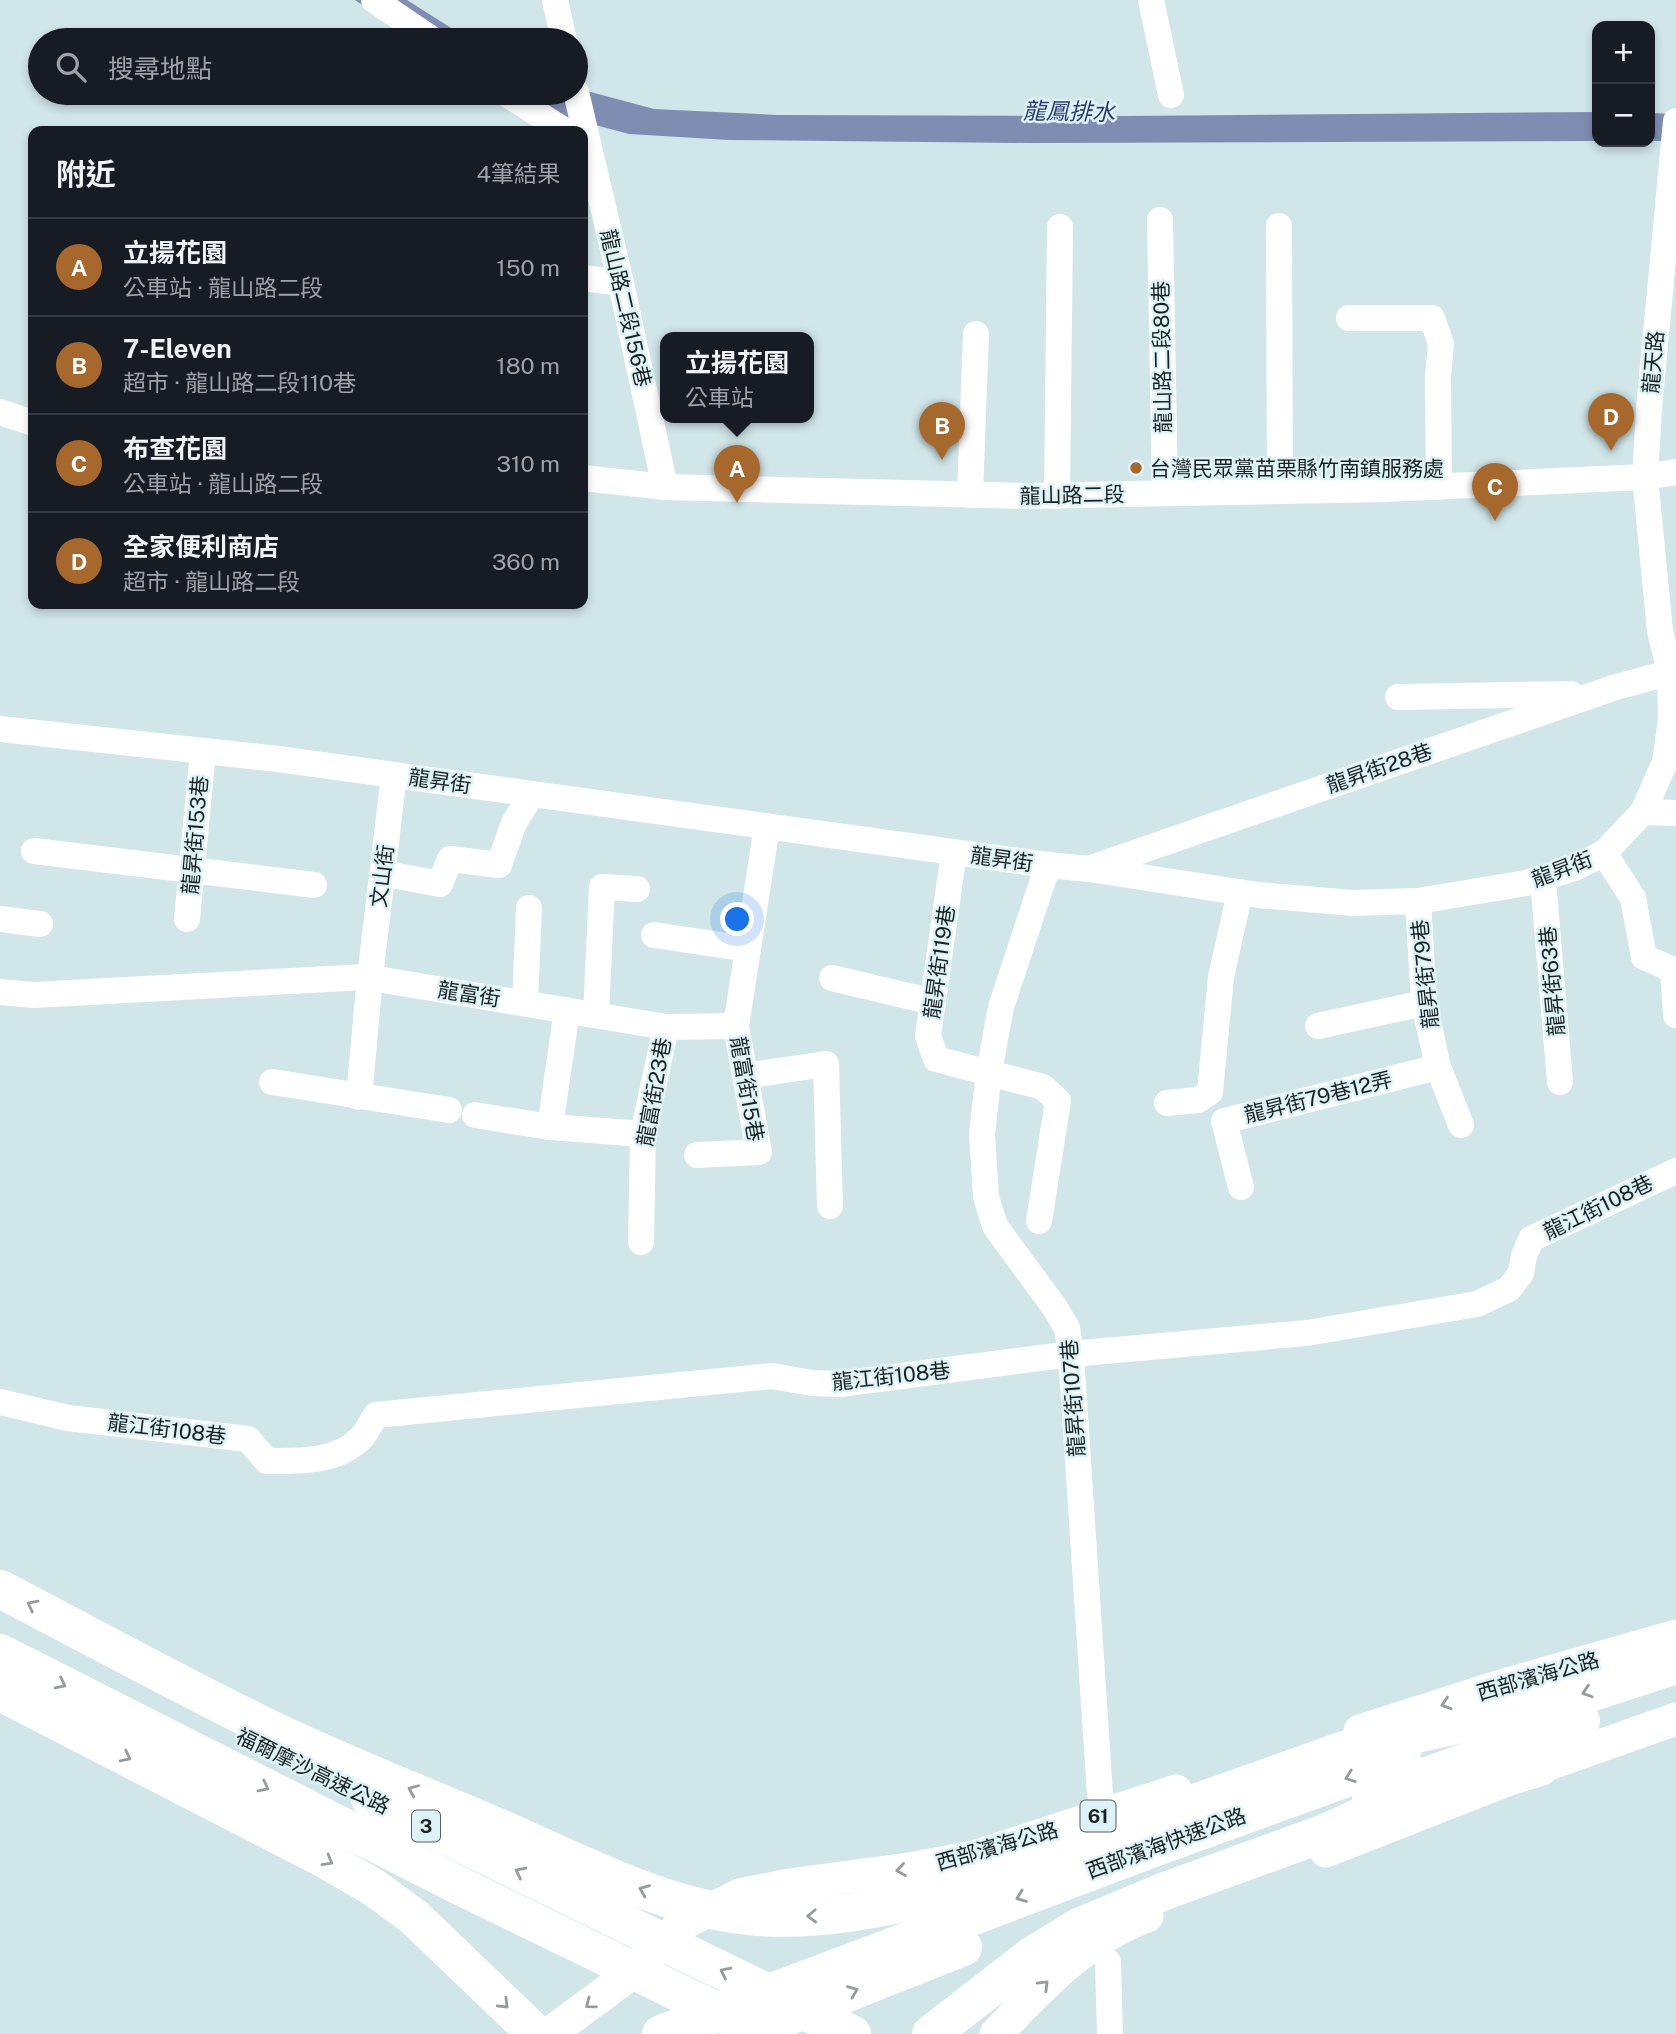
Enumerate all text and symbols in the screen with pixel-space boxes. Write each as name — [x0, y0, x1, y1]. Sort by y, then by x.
map controls — [1592, 21, 1655, 147]
button: + — [1592, 21, 1655, 84]
search box — [28, 28, 588, 105]
icon: search — [52, 48, 90, 86]
text: 搜尋地點 — [108, 53, 212, 84]
button: − — [1592, 84, 1655, 147]
water label: 龍鳳排水 — [1023, 97, 1116, 125]
text: 附近 — [56, 156, 116, 192]
text: 4筆結果 — [477, 160, 560, 187]
street label: 龍山路二段156巷 — [596, 227, 656, 389]
text: 立揚花園 — [123, 237, 227, 268]
text: A — [71, 254, 87, 281]
text: 150 m — [496, 254, 560, 281]
text: 公車站 · 龍山路二段 — [123, 274, 323, 301]
street label: 龍山路二段80巷 — [1148, 281, 1176, 433]
street label: 龍天路 — [1638, 330, 1668, 394]
popup — [660, 332, 814, 423]
text: 7-Eleven — [123, 333, 232, 364]
text: 立揚花園 — [685, 347, 789, 378]
text: B — [71, 352, 87, 379]
text: 180 m — [496, 352, 560, 379]
text: 超市 · 龍山路二段110巷 — [123, 369, 356, 396]
text: 公車站 — [685, 384, 754, 411]
pin: D — [1588, 393, 1634, 451]
pin: B — [919, 402, 965, 460]
text: 布查花園 — [123, 433, 227, 464]
pin: A — [714, 445, 760, 503]
text: C — [71, 450, 87, 477]
text: 310 m — [497, 450, 560, 477]
place label: 台灣民眾黨苗栗縣竹南鎮服務處 — [1150, 456, 1444, 481]
marker: 台灣民眾黨苗栗縣竹南鎮服務處 — [1128, 460, 1144, 476]
pin: C — [1472, 463, 1518, 521]
text: 公車站 · 龍山路二段 — [123, 470, 323, 497]
street label: 龍山路二段 — [1019, 482, 1125, 508]
text: 全家便利商店 — [123, 531, 279, 562]
text: D — [71, 548, 87, 575]
text: 360 m — [492, 548, 560, 575]
text: 超市 · 龍山路二段 — [123, 568, 300, 595]
street label: 龍昇街28巷 — [1323, 738, 1435, 798]
street label: 龍昇街 — [407, 764, 473, 798]
street label: 龍昇街153巷 — [177, 775, 213, 895]
street label: 龍昇街 — [969, 842, 1035, 876]
street label: 文山街 — [366, 843, 398, 909]
street label: 龍昇街 — [1528, 846, 1596, 892]
your location — [720, 902, 754, 936]
street label: 龍昇街119巷 — [919, 904, 959, 1020]
street label: 龍昇街79巷 — [1407, 918, 1443, 1030]
street label: 龍昇街63巷 — [1535, 925, 1569, 1037]
street label: 龍富街 — [436, 977, 502, 1011]
street label: 龍富街15巷 — [725, 1035, 769, 1143]
street label: 龍富街23巷 — [632, 1036, 676, 1148]
street label: 龍昇街79巷12弄 — [1242, 1067, 1394, 1127]
street label: 龍江街108巷 — [1539, 1170, 1657, 1244]
street label: 龍昇街107巷 — [1056, 1338, 1090, 1458]
street label: 龍江街108巷 — [831, 1357, 951, 1395]
street label: 龍江街108巷 — [106, 1409, 228, 1449]
one-way arrow — [27, 1600, 39, 1614]
street label: 西部濱海公路 — [1474, 1647, 1602, 1705]
one-way arrow — [54, 1675, 66, 1689]
one-way arrow — [1582, 1684, 1594, 1698]
one-way arrow — [1440, 1695, 1452, 1710]
street label: 福爾摩沙高速公路 — [232, 1723, 394, 1819]
one-way arrow — [119, 1749, 131, 1762]
one-way arrow — [1345, 1768, 1357, 1782]
one-way arrow — [257, 1778, 269, 1792]
one-way arrow — [408, 1785, 420, 1799]
road number: 61 — [1080, 1800, 1116, 1832]
street label: 西部濱海快速公路 — [1083, 1803, 1249, 1883]
road number: 3 — [412, 1810, 440, 1842]
street label: 西部濱海公路 — [933, 1817, 1061, 1875]
one-way arrow — [321, 1853, 334, 1866]
one-way arrow — [895, 1862, 907, 1877]
one-way arrow — [515, 1867, 527, 1881]
one-way arrow — [639, 1884, 651, 1898]
one-way arrow — [1016, 1889, 1028, 1903]
one-way arrow — [806, 1908, 817, 1923]
one-way arrow — [720, 1967, 732, 1981]
one-way arrow — [1035, 1981, 1048, 1994]
one-way arrow — [846, 1985, 858, 1999]
one-way arrow — [496, 1995, 509, 2008]
one-way arrow — [585, 1996, 598, 2009]

